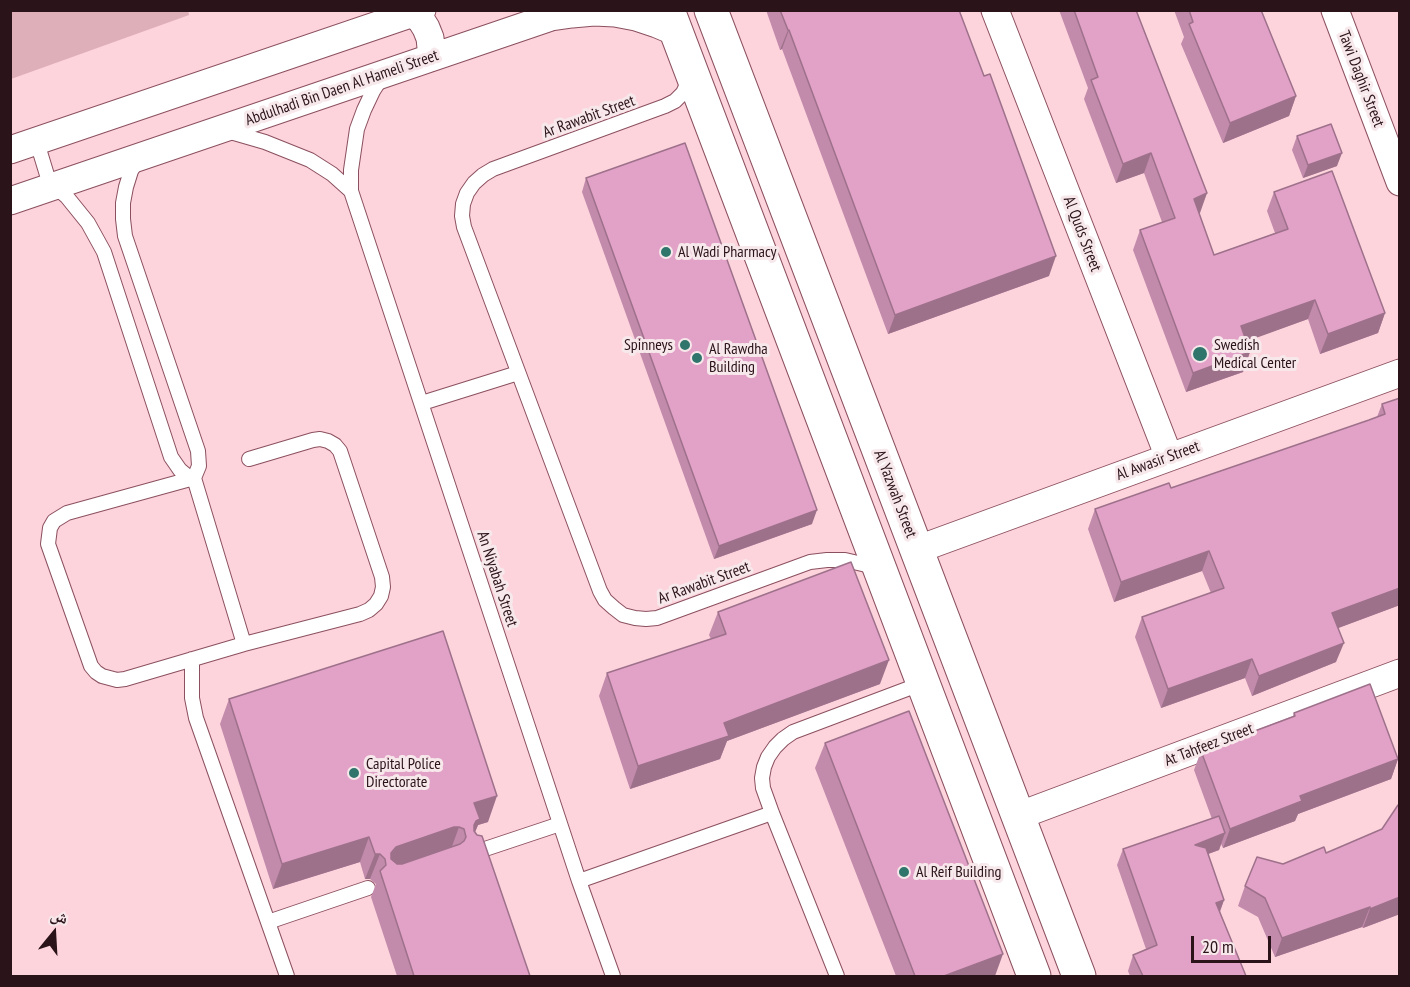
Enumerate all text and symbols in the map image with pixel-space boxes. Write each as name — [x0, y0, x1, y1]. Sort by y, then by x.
street label: Tawi Daghir Street — [1334, 28, 1388, 130]
street label: Abdulhadi Bin Daen Al Hameli Street — [243, 46, 441, 130]
street label: Ar Rawabit Street — [540, 91, 638, 143]
street label: Al Quds Street — [1059, 194, 1105, 274]
place label: Al Wadi Pharmacy — [678, 242, 776, 262]
marker: Al Wadi Pharmacy — [659, 245, 673, 259]
place label: Spinneys — [624, 335, 673, 355]
place label: Swedish Medical Center — [1214, 335, 1296, 373]
marker: Spinneys — [678, 338, 692, 352]
place label: Al Rawdha Building — [709, 339, 768, 377]
marker: Swedish Medical Center — [1191, 345, 1209, 363]
marker: Al Rawdha Building — [690, 351, 704, 365]
street label: Al Awasir Street — [1114, 437, 1202, 485]
street label: Al Yazwah Street — [869, 447, 921, 541]
street label: An Niyabah Street — [473, 529, 521, 629]
street label: Ar Rawabit Street — [655, 557, 753, 609]
street label: At Tahfeez Street — [1162, 719, 1256, 771]
place label: Capital Police Directorate — [366, 754, 441, 792]
marker: Capital Police Directorate — [347, 766, 361, 780]
place label: Al Reif Building — [916, 862, 1001, 882]
marker: Al Reif Building — [897, 865, 911, 879]
north arrow — [24, 903, 84, 963]
text: ش — [48, 904, 71, 928]
scale bar — [1194, 924, 1274, 962]
text: 20 m — [1202, 935, 1234, 958]

